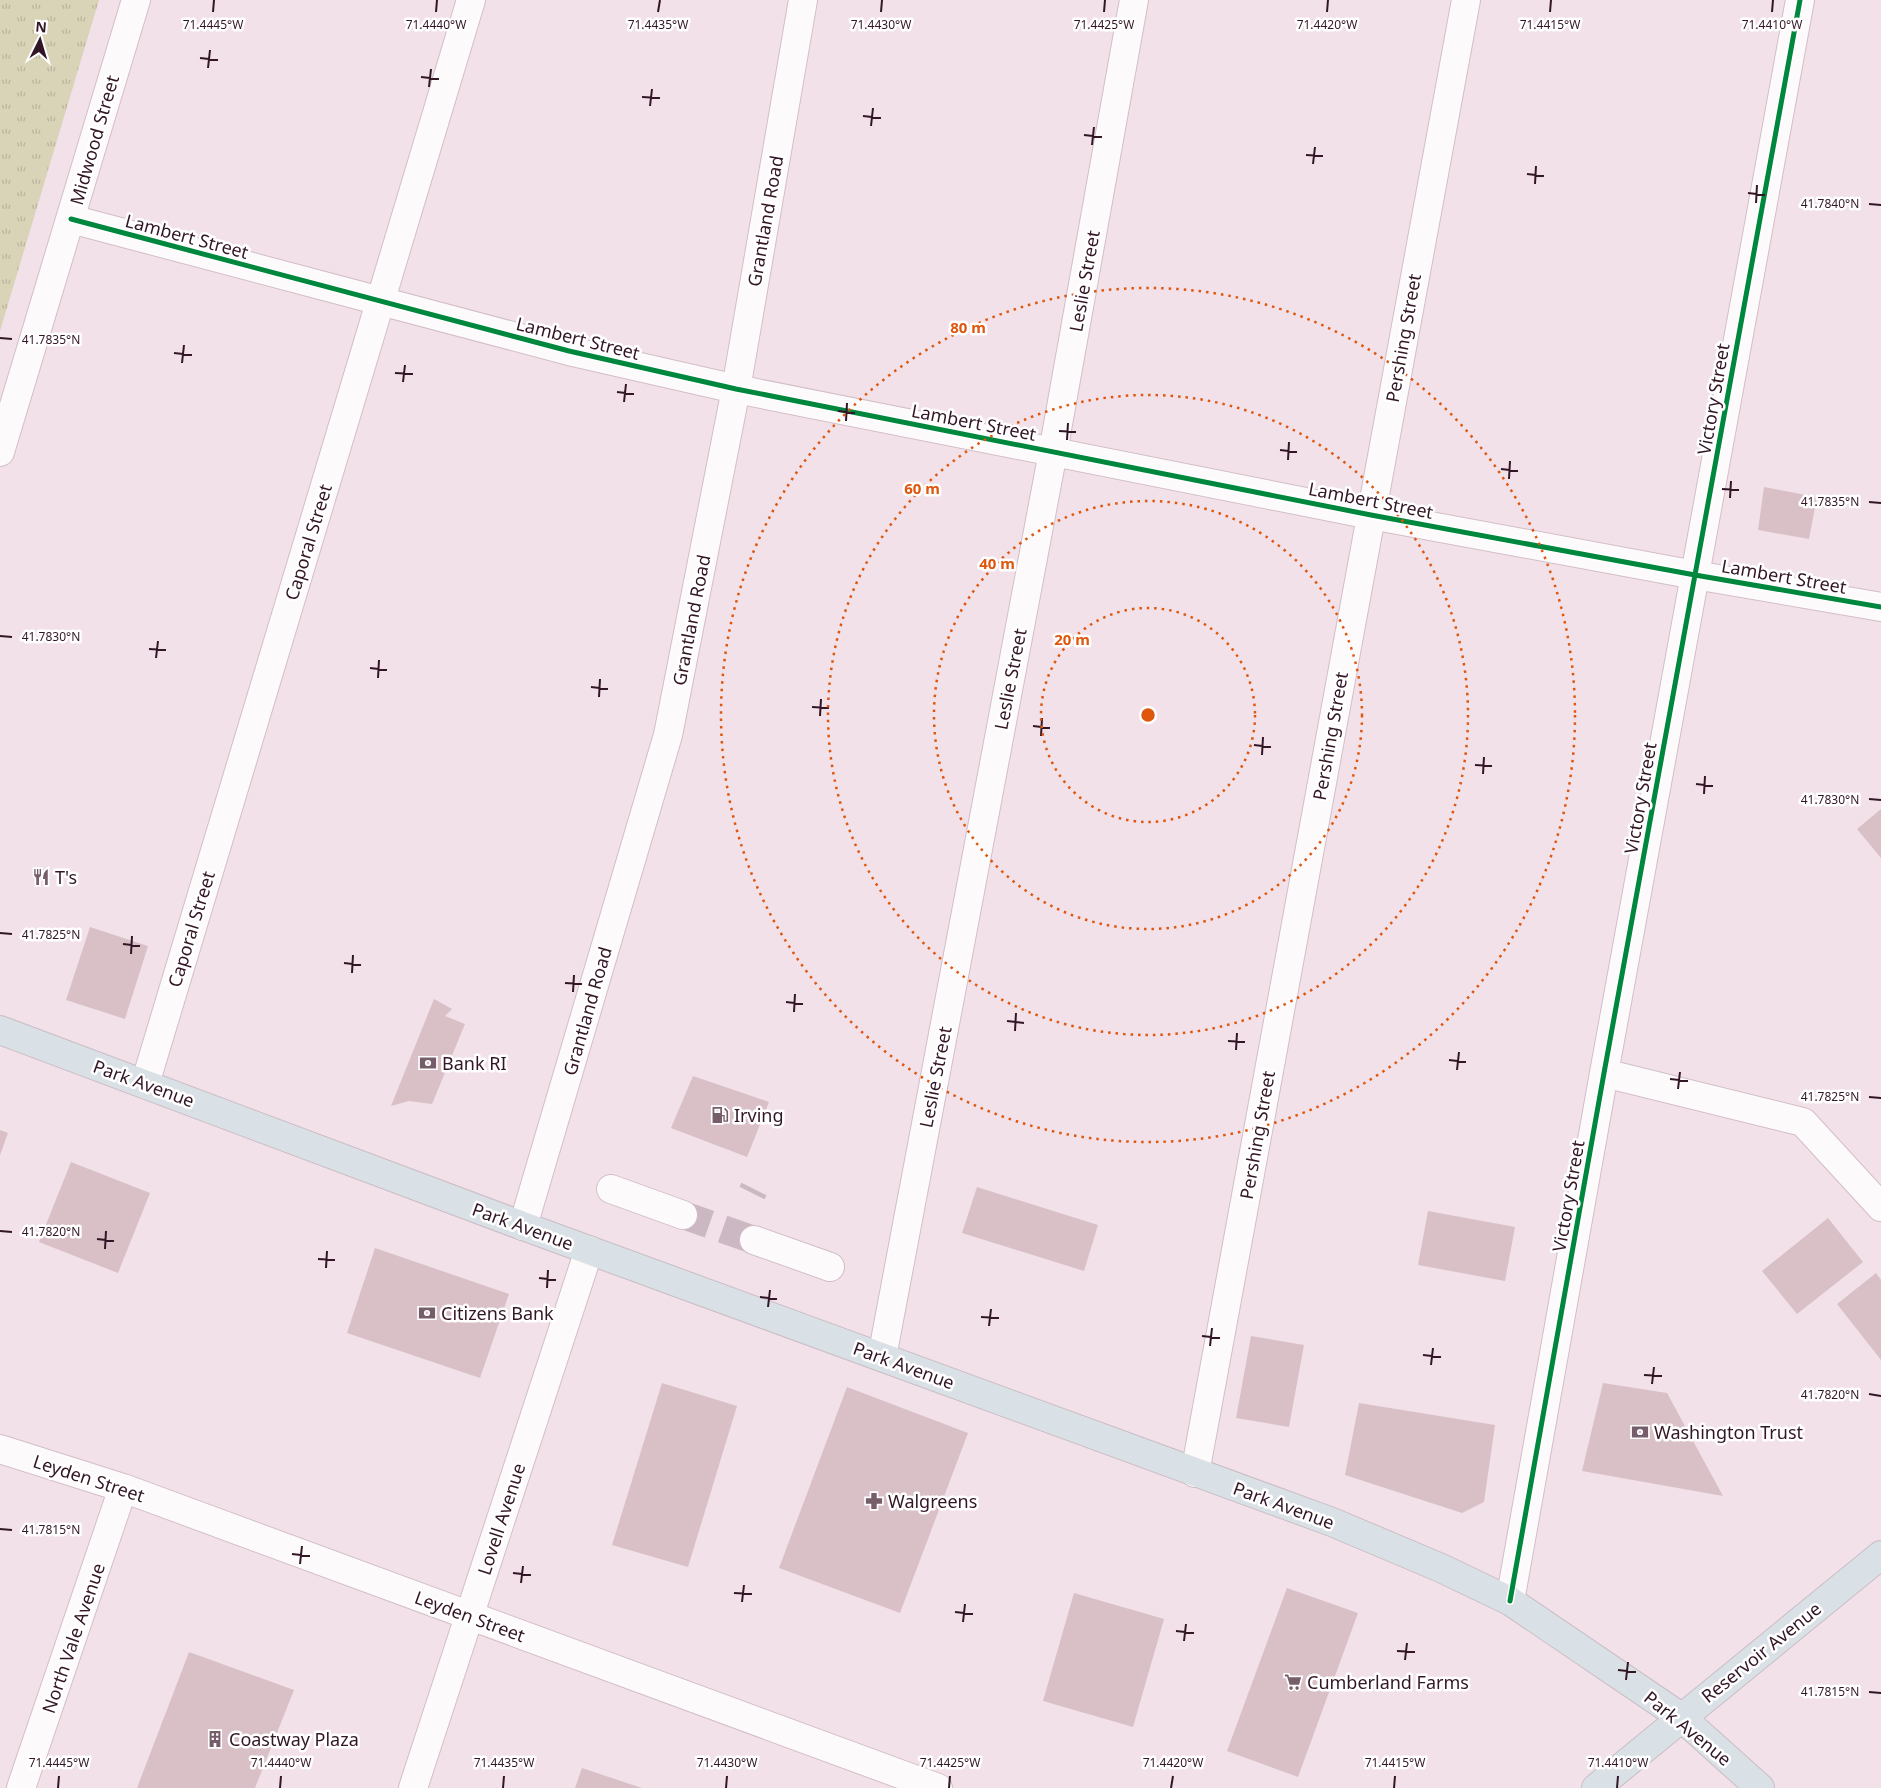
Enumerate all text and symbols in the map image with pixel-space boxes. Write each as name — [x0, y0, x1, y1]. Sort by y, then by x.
north arrow — [15, 15, 65, 65]
text: 71.4445°W — [183, 16, 243, 33]
text: 71.4440°W — [406, 16, 466, 33]
text: 71.4435°W — [628, 16, 688, 33]
text: 71.4430°W — [851, 16, 911, 33]
text: 71.4425°W — [1074, 16, 1134, 33]
text: 71.4420°W — [1297, 16, 1357, 33]
text: 71.4415°W — [1520, 16, 1580, 33]
text: 71.4410°W — [1742, 16, 1802, 33]
text: N — [35, 17, 48, 37]
street label: Midwood Street — [64, 72, 124, 208]
street label: Grantland Road — [742, 154, 788, 288]
text: 41.7840°N — [1801, 195, 1859, 212]
street label: Lambert Street — [123, 208, 252, 264]
street label: Leslie Street — [1063, 228, 1105, 334]
street label: Pershing Street — [1380, 271, 1426, 404]
street label: Lambert Street — [514, 311, 643, 365]
text: 80 m — [950, 317, 986, 337]
text: 41.7835°N — [22, 331, 80, 348]
street label: Victory Street — [1691, 341, 1735, 457]
street label: Lambert Street — [910, 398, 1039, 446]
street label: Lambert Street — [1307, 476, 1436, 524]
text: 60 m — [904, 478, 940, 498]
street label: Caporal Street — [279, 481, 337, 603]
text: 41.7835°N — [1801, 493, 1859, 510]
street label: Grantland Road — [667, 553, 715, 687]
text: 40 m — [979, 553, 1015, 573]
street label: Lambert Street — [1720, 553, 1849, 599]
street label: Leslie Street — [988, 626, 1032, 732]
text: 41.7830°N — [22, 628, 80, 645]
text: 20 m — [1054, 629, 1090, 649]
street label: Pershing Street — [1307, 669, 1353, 802]
centre of rings — [1139, 706, 1157, 724]
street label: Victory Street — [1618, 740, 1662, 856]
text: 41.7830°N — [1801, 791, 1859, 808]
place label: T's — [55, 865, 77, 889]
restaurant icon: T's — [31, 867, 51, 887]
street label: Caporal Street — [162, 868, 220, 990]
text: 41.7825°N — [22, 926, 80, 943]
street label: Grantland Road — [557, 944, 617, 1078]
street label: Leslie Street — [913, 1024, 957, 1130]
place label: Bank RI — [442, 1051, 507, 1075]
bank icon: Bank RI — [418, 1053, 438, 1073]
street label: Park Avenue — [90, 1054, 198, 1112]
street label: Pershing Street — [1234, 1068, 1280, 1201]
text: 41.7825°N — [1801, 1088, 1859, 1105]
place label: Irving — [734, 1103, 784, 1127]
fuel station icon: Irving — [710, 1105, 730, 1125]
street label: Victory Street — [1546, 1138, 1590, 1254]
street label: Park Avenue — [469, 1197, 577, 1255]
text: 41.7820°N — [22, 1223, 80, 1240]
place label: Citizens Bank — [441, 1301, 554, 1325]
bank icon: Citizens Bank — [417, 1303, 437, 1323]
street label: Park Avenue — [850, 1336, 958, 1394]
text: 41.7820°N — [1801, 1386, 1859, 1403]
place label: Washington Trust — [1654, 1420, 1804, 1444]
bank icon: Washington Trust — [1630, 1422, 1650, 1442]
street label: Leyden Street — [30, 1449, 148, 1507]
street label: Lovell Avenue — [472, 1460, 530, 1578]
street label: Park Avenue — [1230, 1476, 1338, 1534]
place label: Walgreens — [888, 1489, 977, 1513]
pharmacy icon: Walgreens — [864, 1491, 884, 1511]
text: 41.7815°N — [22, 1521, 80, 1538]
street label: North Vale Avenue — [36, 1560, 110, 1716]
street label: Leyden Street — [412, 1585, 529, 1647]
street label: Reservoir Avenue — [1696, 1596, 1826, 1708]
place label: Cumberland Farms — [1307, 1670, 1469, 1694]
supermarket icon: Cumberland Farms — [1283, 1672, 1303, 1692]
text: 41.7815°N — [1801, 1683, 1859, 1700]
street label: Park Avenue — [1639, 1685, 1737, 1771]
place label: Coastway Plaza — [229, 1727, 359, 1751]
building icon: Coastway Plaza — [205, 1729, 225, 1749]
text: 71.4445°W — [29, 1754, 89, 1771]
text: 71.4440°W — [251, 1754, 311, 1771]
text: 71.4435°W — [474, 1754, 534, 1771]
text: 71.4430°W — [697, 1754, 757, 1771]
text: 71.4425°W — [920, 1754, 980, 1771]
text: 71.4420°W — [1143, 1754, 1203, 1771]
text: 71.4415°W — [1365, 1754, 1425, 1771]
text: 71.4410°W — [1588, 1754, 1648, 1771]

